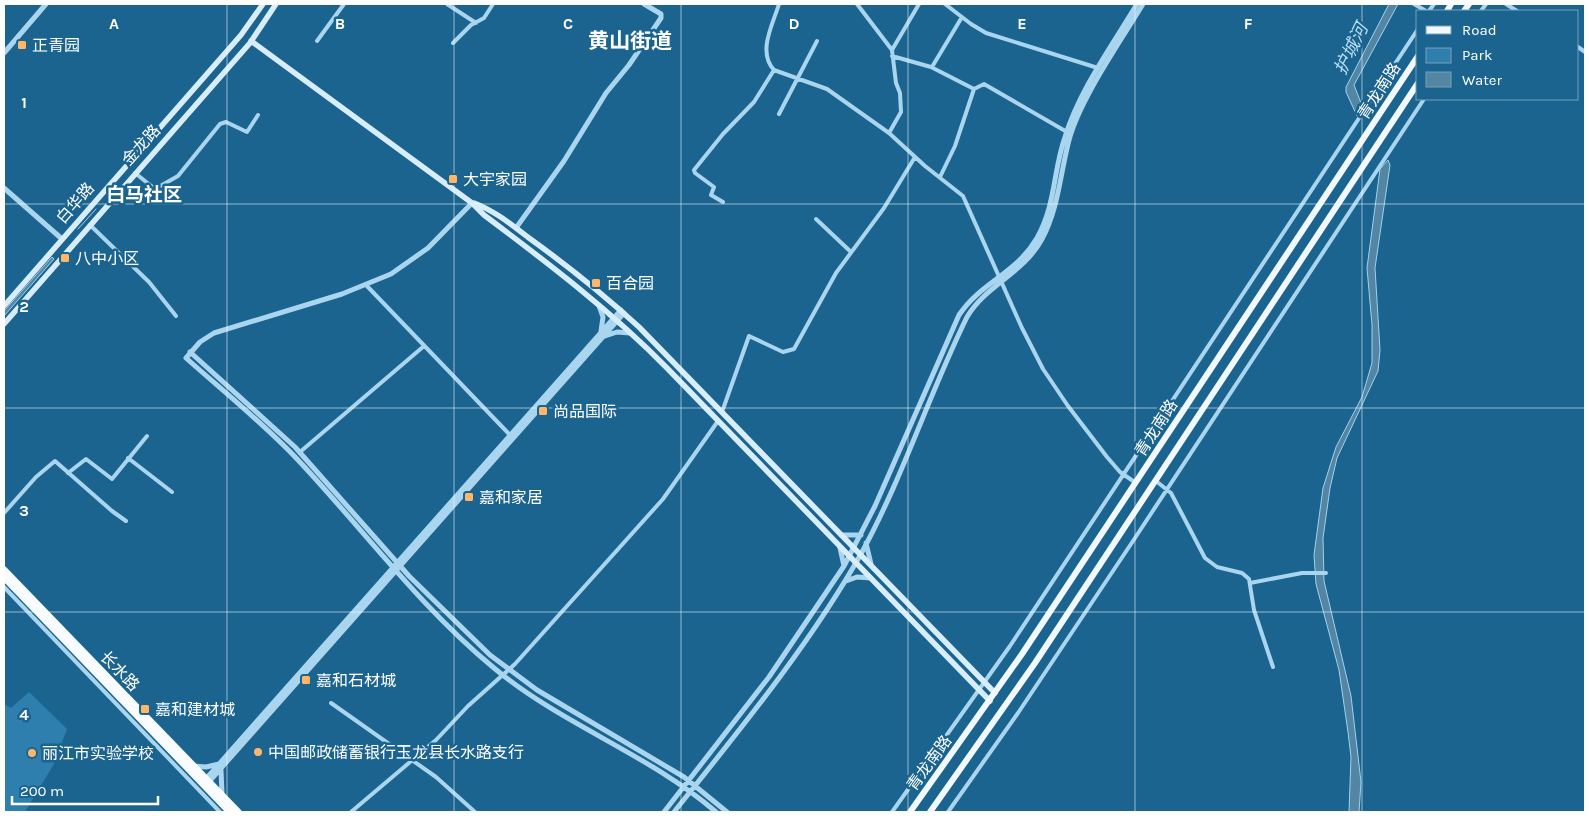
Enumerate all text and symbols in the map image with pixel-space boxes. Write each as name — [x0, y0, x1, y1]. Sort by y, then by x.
legend — [1416, 10, 1579, 100]
text: A — [109, 14, 119, 33]
text: B — [335, 14, 345, 33]
text: C — [563, 14, 573, 33]
text: D — [789, 14, 800, 33]
text: E — [1017, 14, 1027, 33]
text: F — [1244, 14, 1253, 33]
water label: 护城河 — [1329, 17, 1374, 78]
text: Road — [1462, 21, 1497, 39]
district label: 黄山街道 — [588, 29, 672, 53]
place label: 正青园 — [32, 36, 80, 55]
marker: 正青园 — [16, 39, 28, 51]
text: Park — [1462, 46, 1492, 64]
street label: 青龙南路 — [1354, 59, 1404, 123]
text: Water — [1462, 71, 1503, 89]
text: 1 — [21, 93, 27, 112]
street label: 金龙路 — [118, 121, 164, 169]
place label: 大宇家园 — [463, 170, 527, 189]
marker: 大宇家园 — [447, 173, 459, 185]
street label: 白华路 — [52, 179, 98, 227]
district label: 白马社区 — [106, 184, 182, 206]
place label: 八中小区 — [75, 249, 139, 268]
marker: 八中小区 — [59, 252, 71, 264]
place label: 百合园 — [606, 274, 654, 293]
marker: 百合园 — [590, 277, 602, 289]
text: 2 — [19, 297, 29, 316]
street label: 青龙南路 — [1131, 396, 1181, 460]
place label: 尚品国际 — [553, 402, 617, 421]
marker: 尚品国际 — [537, 405, 549, 417]
place label: 嘉和家居 — [479, 488, 543, 507]
marker: 嘉和家居 — [463, 491, 475, 503]
text: 3 — [19, 501, 29, 520]
street label: 长水路 — [96, 647, 144, 695]
place label: 嘉和石材城 — [316, 671, 396, 690]
marker: 嘉和石材城 — [300, 674, 312, 686]
place label: 嘉和建材城 — [155, 700, 235, 719]
marker: 嘉和建材城 — [139, 703, 151, 715]
text: 4 — [19, 705, 29, 724]
street label: 青龙南路 — [903, 732, 955, 794]
place label: 中国邮政储蓄银行玉龙县长水路支行 — [268, 743, 524, 762]
place label: 丽江市实验学校 — [42, 744, 154, 763]
marker: 中国邮政储蓄银行玉龙县长水路支行 — [252, 746, 264, 758]
marker: 丽江市实验学校 — [26, 747, 38, 759]
scale bar — [12, 774, 159, 806]
text: 200 m — [20, 782, 64, 800]

